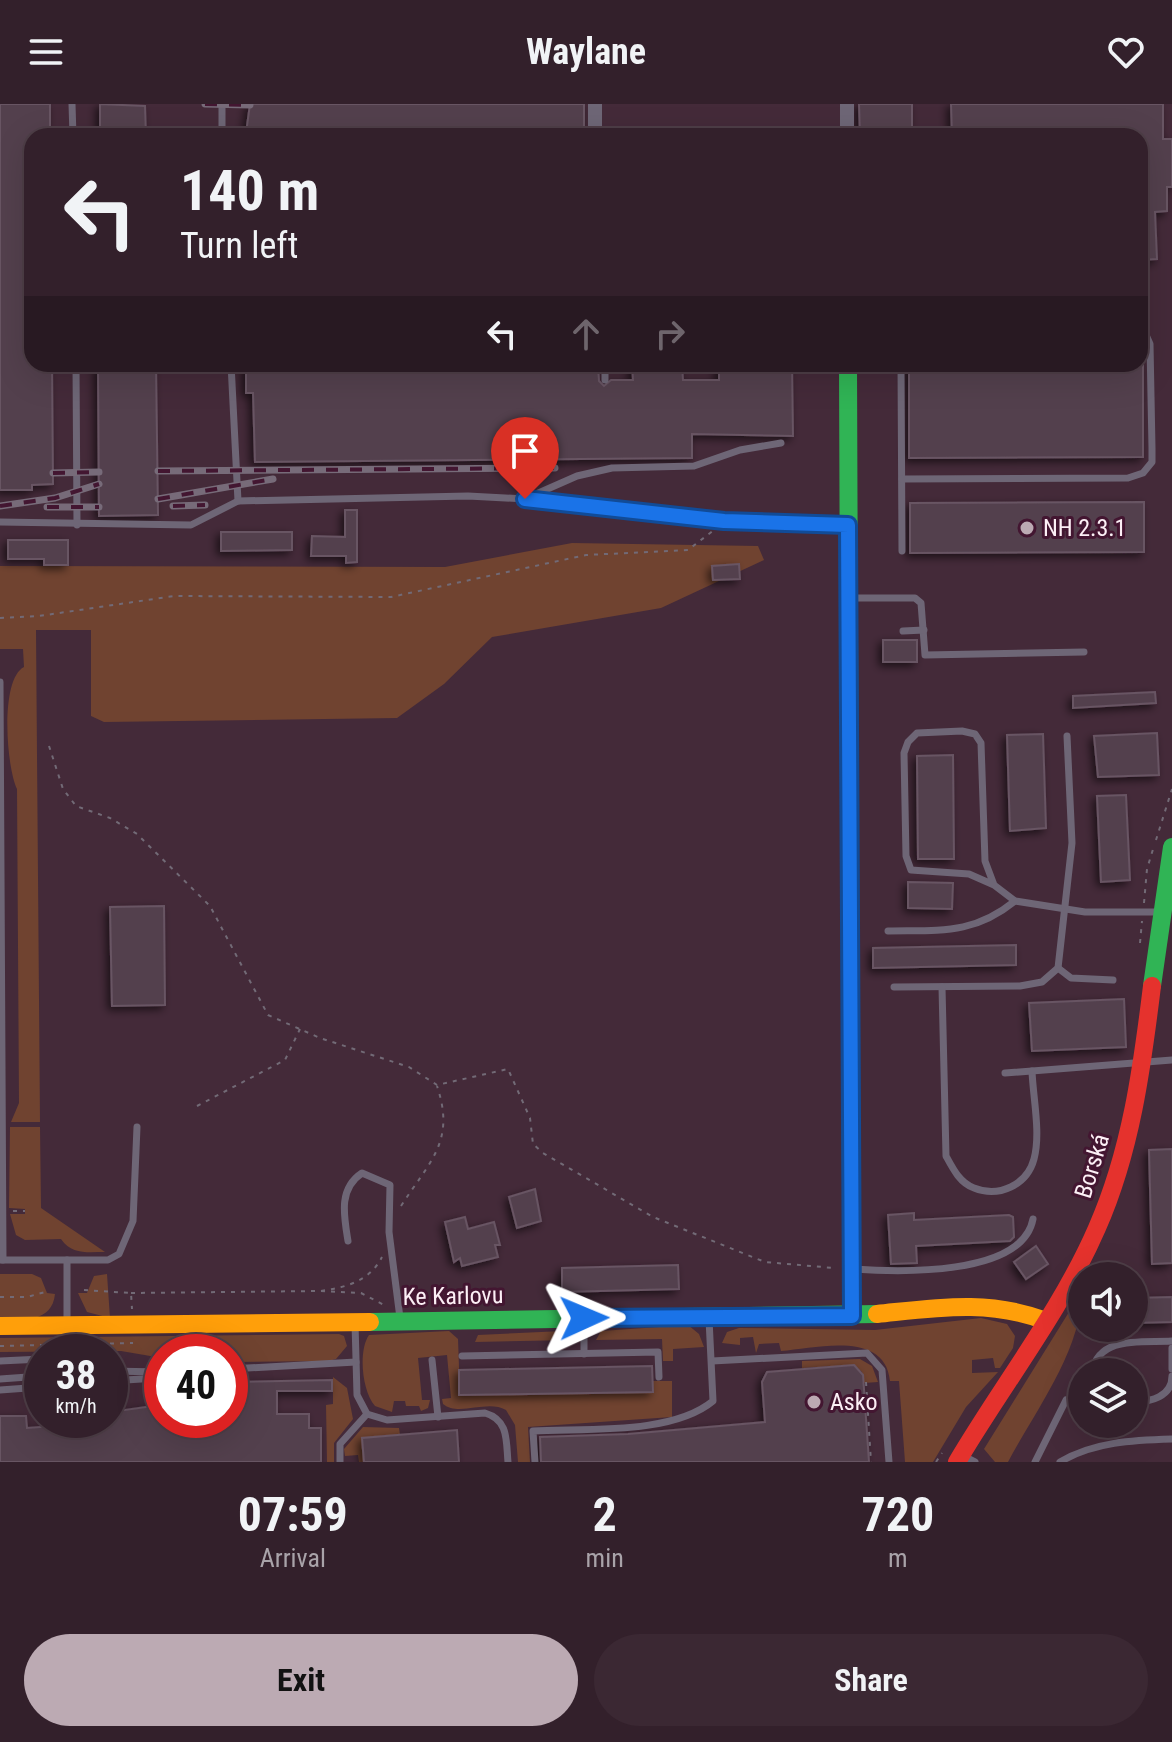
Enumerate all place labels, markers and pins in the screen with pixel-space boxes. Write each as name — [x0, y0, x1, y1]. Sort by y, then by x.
pin — [491, 417, 559, 499]
place label: NH 2.3.1 — [1043, 514, 1126, 542]
marker: NH 2.3.1 — [1018, 519, 1036, 537]
place label: Asko — [830, 1388, 878, 1416]
marker: Asko — [805, 1393, 823, 1411]

